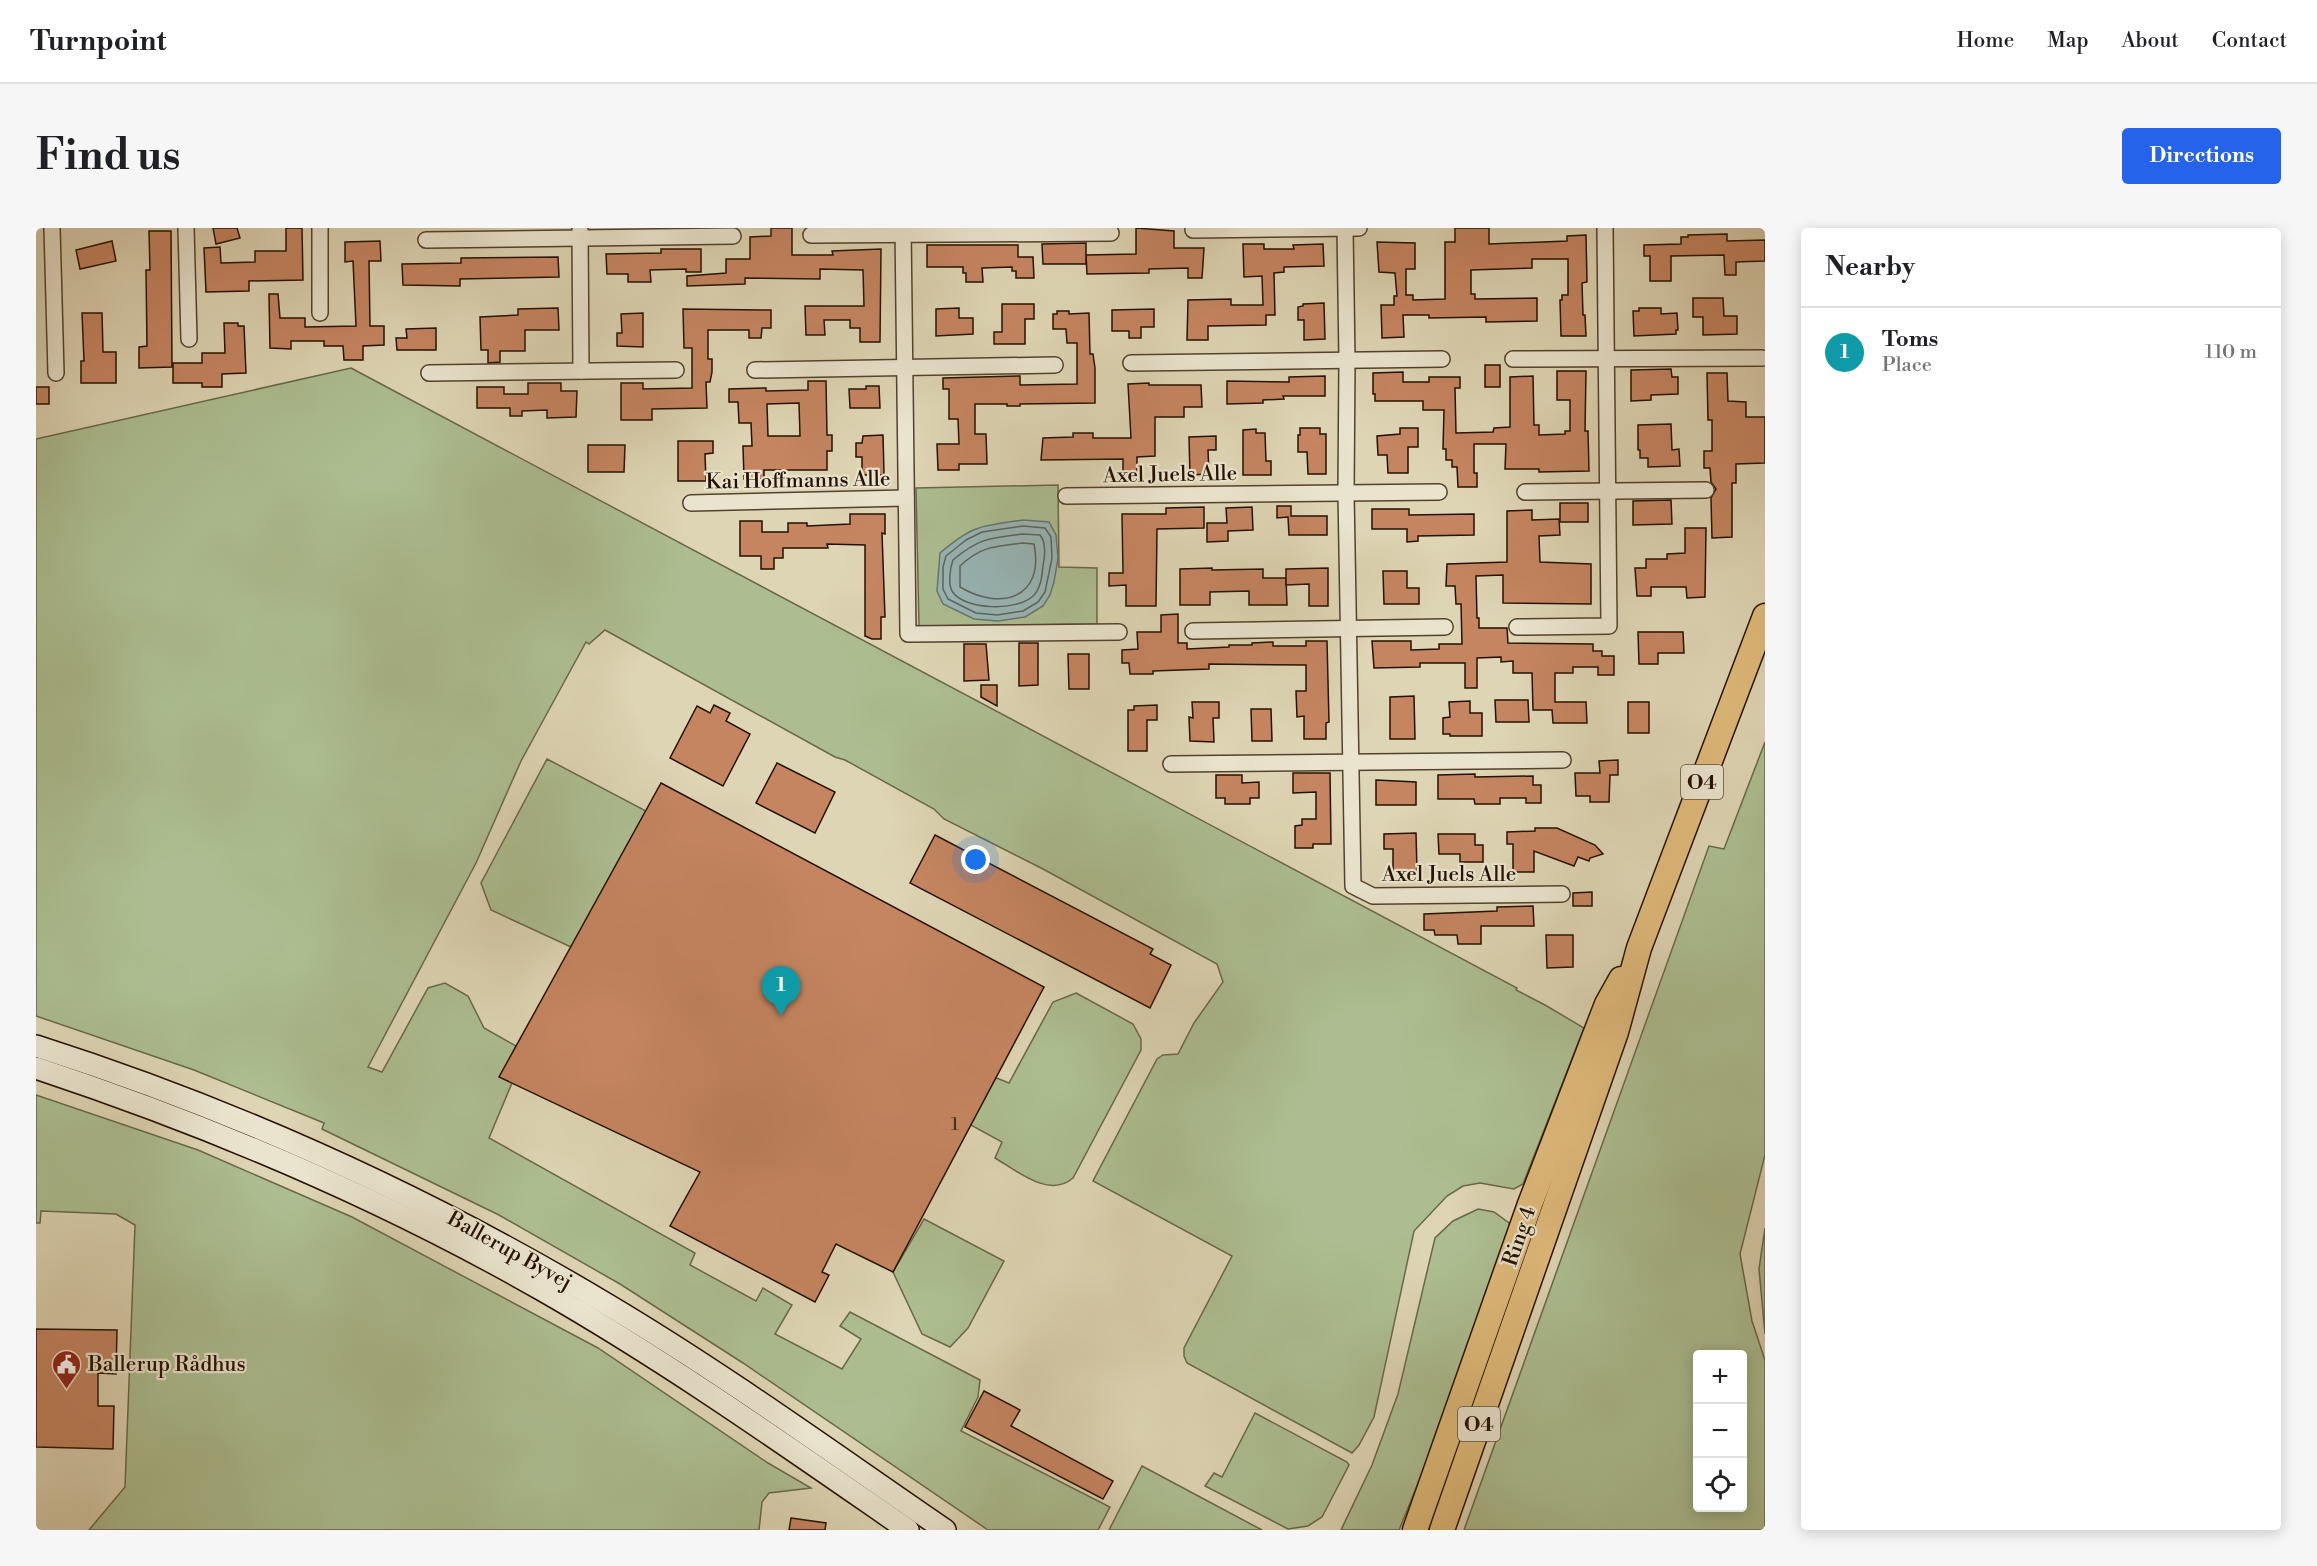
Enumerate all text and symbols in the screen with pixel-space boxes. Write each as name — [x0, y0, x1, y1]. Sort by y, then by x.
text: Turnpoint — [30, 24, 166, 59]
text: Home — [1957, 28, 2014, 54]
text: Map — [2047, 28, 2089, 54]
text: About — [2122, 28, 2179, 54]
text: Contact — [2212, 28, 2287, 54]
button: Directions — [2122, 128, 2281, 184]
text: Find us — [36, 130, 180, 183]
text: Nearby — [1825, 251, 1915, 283]
text: Toms — [1882, 326, 1938, 353]
text: 1 — [1840, 340, 1849, 365]
text: 110 m — [2205, 340, 2257, 365]
text: Place — [1882, 353, 1932, 378]
street label: Axel Juels Alle — [1102, 461, 1237, 489]
street label: Kai Hoffmanns Alle — [705, 466, 891, 496]
road number: O4 — [1681, 765, 1723, 799]
your location — [961, 845, 990, 874]
street label: Axel Juels Alle — [1381, 862, 1516, 888]
pin: 1 — [762, 966, 800, 1016]
house number: 1 — [951, 1113, 959, 1136]
street label: Ring 4 — [1498, 1203, 1542, 1270]
street label: Ballerup Byvej — [442, 1205, 576, 1296]
public building icon: Ballerup Rådhus — [51, 1348, 83, 1390]
map controls — [1693, 1350, 1747, 1512]
button: + — [1693, 1350, 1747, 1404]
place label: Ballerup Rådhus — [87, 1352, 246, 1378]
button: − — [1693, 1404, 1747, 1458]
road number: O4 — [1458, 1407, 1500, 1441]
button: locate — [1693, 1458, 1747, 1512]

